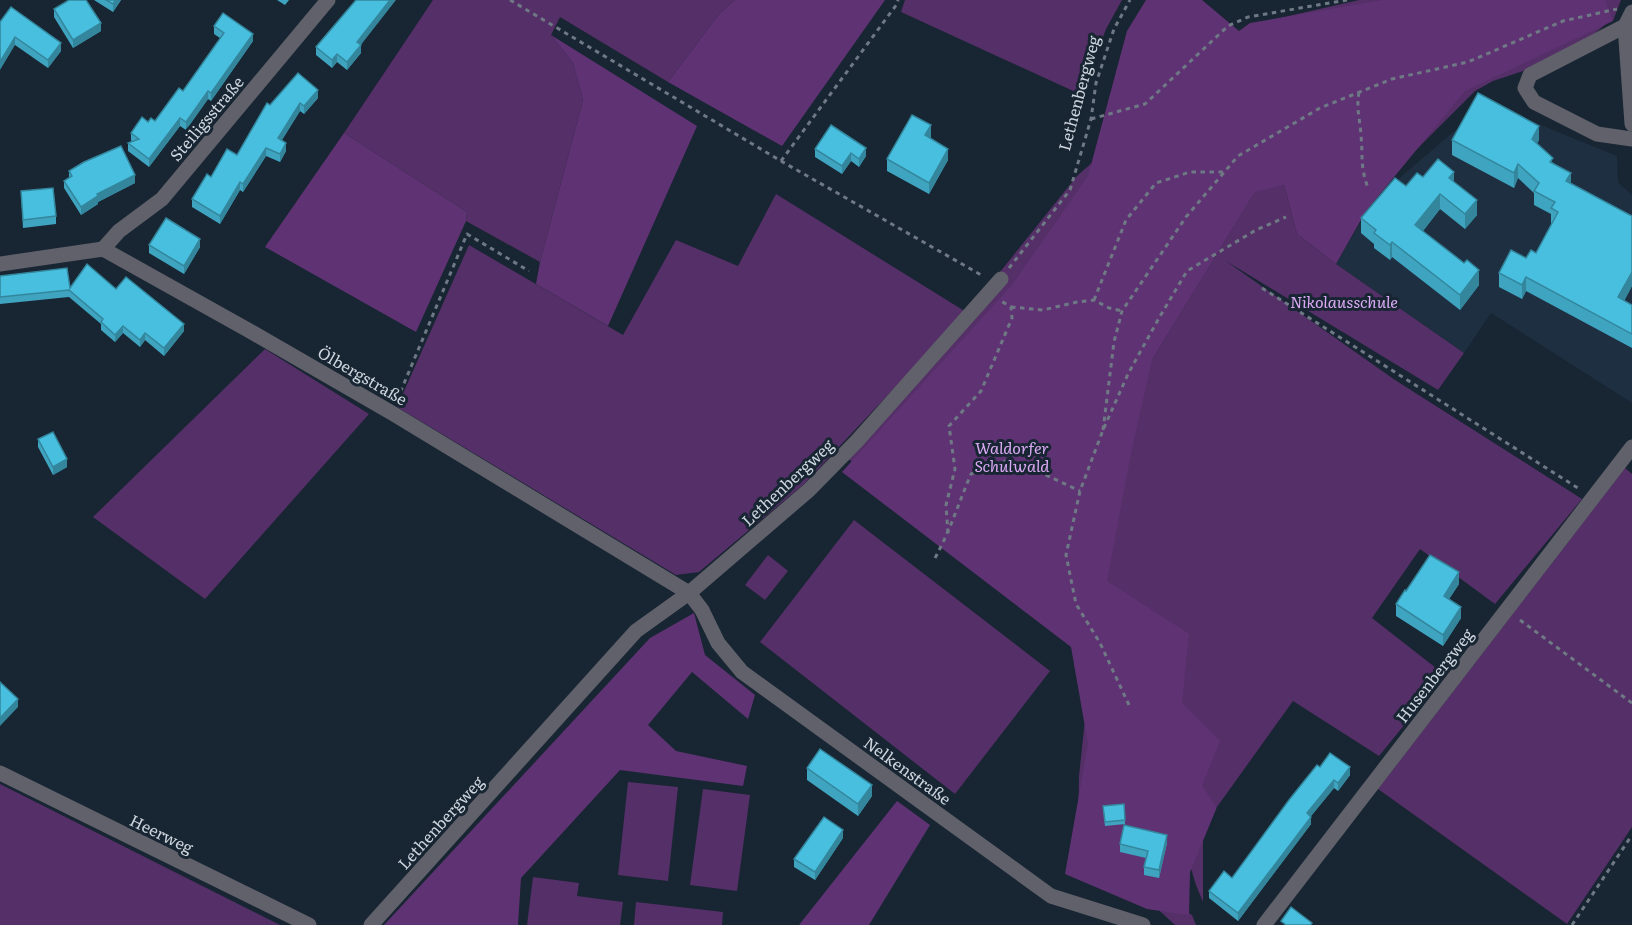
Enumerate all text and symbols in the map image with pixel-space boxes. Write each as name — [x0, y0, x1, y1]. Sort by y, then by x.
street label: Lethenbergweg — [1051, 33, 1105, 153]
street label: Steiligsstraße — [163, 70, 249, 166]
park label: Nikolausschule — [1290, 289, 1398, 313]
street label: Ölbergstraße — [314, 340, 412, 410]
street label: Lethenbergweg — [735, 433, 839, 531]
park label: Waldorfer Schulwald — [974, 435, 1050, 477]
street label: Husenbergweg — [1389, 623, 1479, 727]
street label: Nelkenstraße — [859, 730, 957, 810]
street label: Lethenbergweg — [391, 770, 489, 874]
street label: Heerweg — [126, 807, 198, 859]

